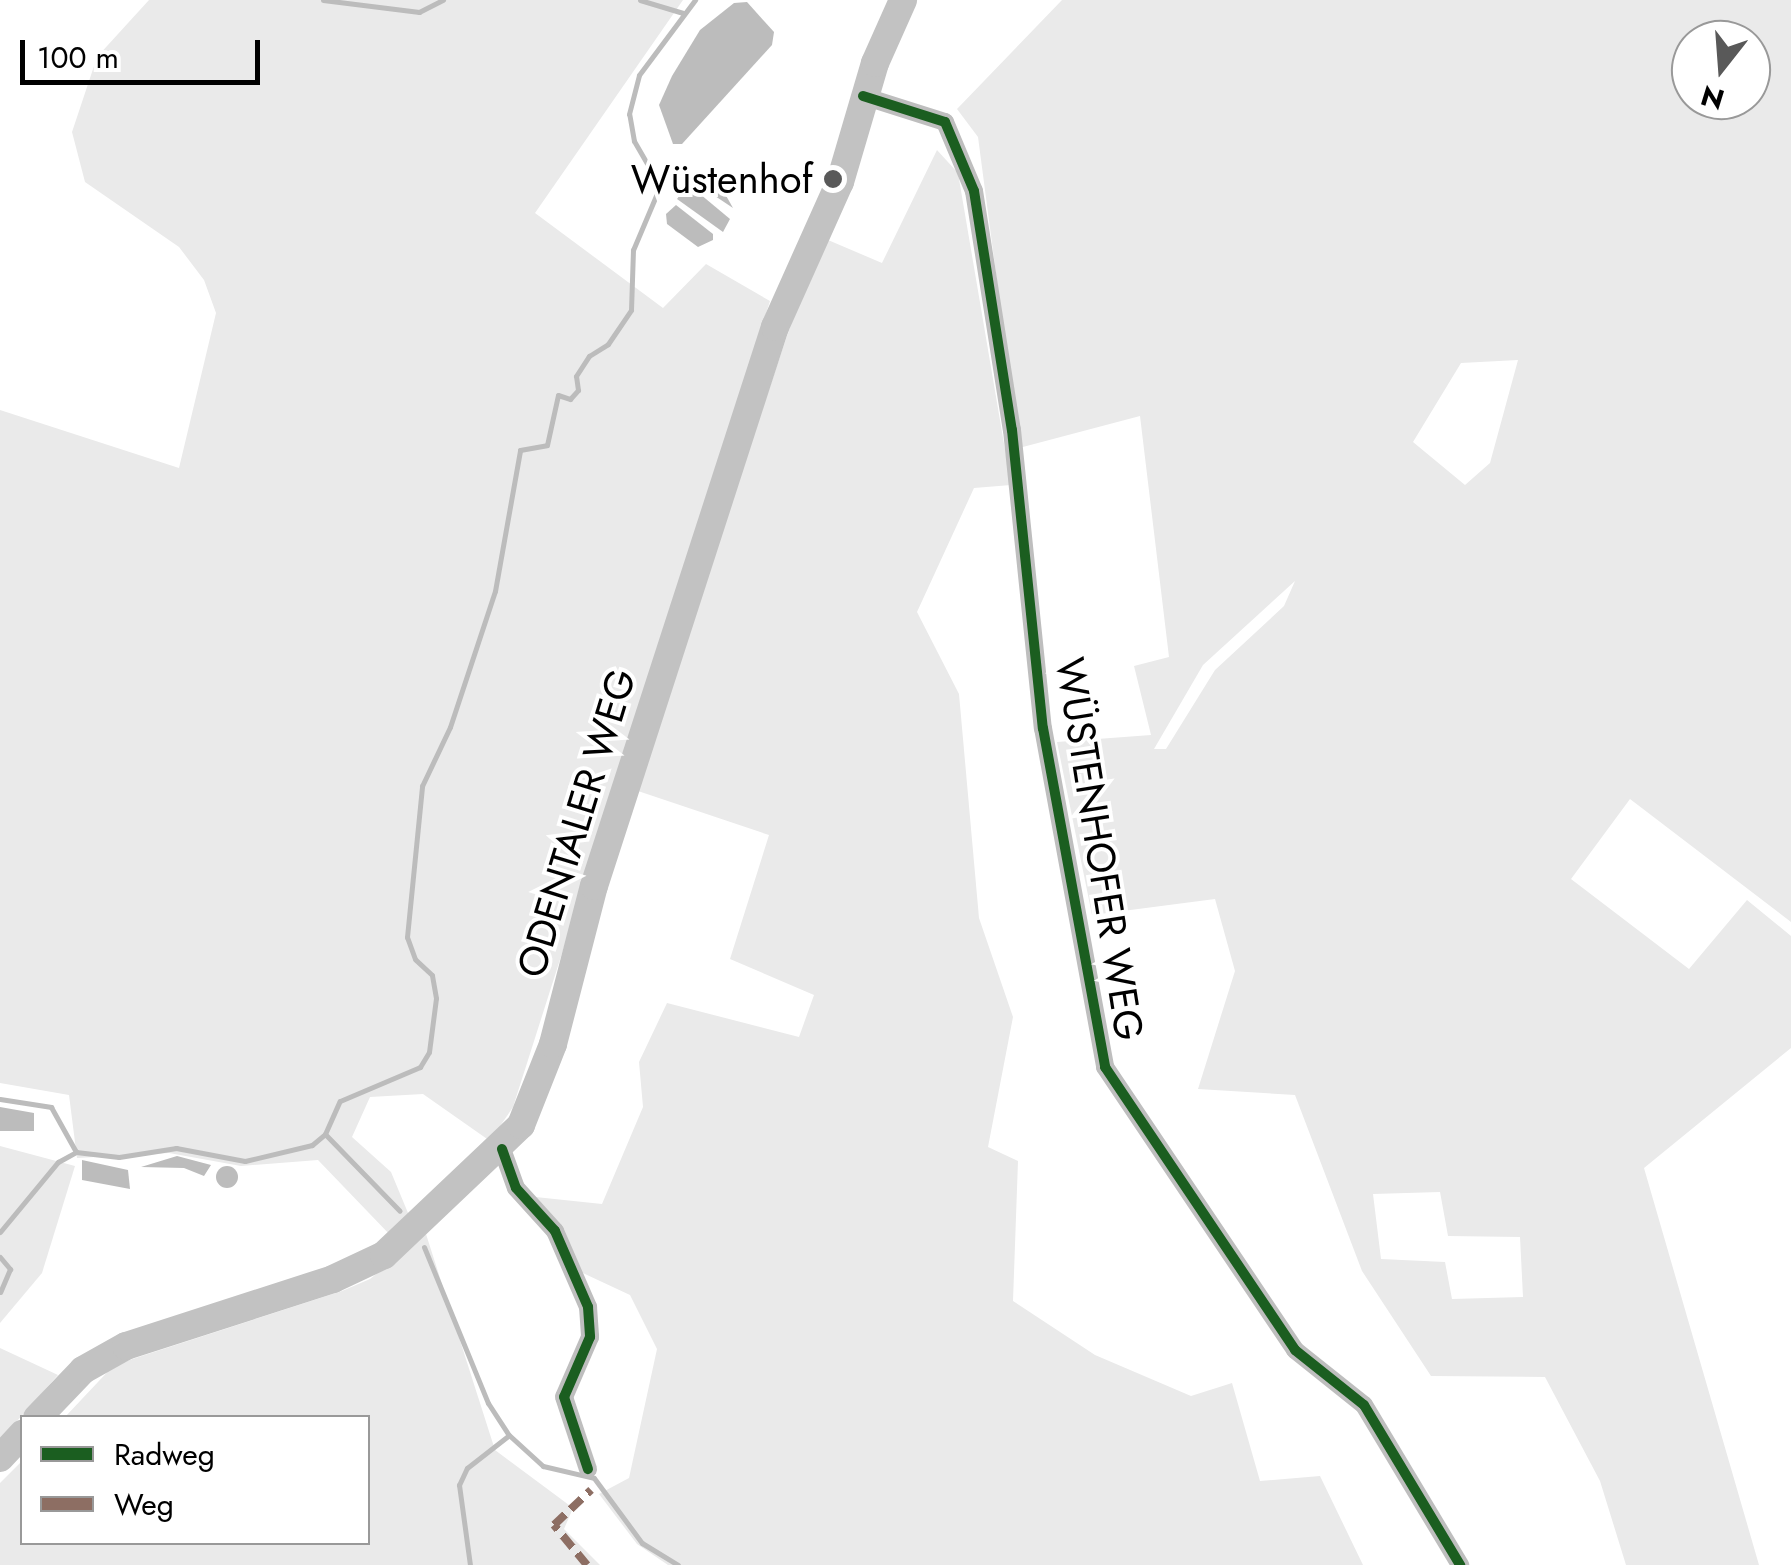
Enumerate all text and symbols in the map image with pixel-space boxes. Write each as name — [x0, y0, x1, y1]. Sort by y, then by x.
scale bar — [25, 20, 265, 82]
north arrow — [1671, 20, 1771, 120]
text: 100 m — [37, 36, 119, 79]
text: N — [1696, 74, 1729, 120]
place label: Wüstenhof — [631, 155, 813, 203]
marker: Wüstenhof — [822, 168, 844, 190]
street label: WÜSTENHOFER WEG — [1046, 654, 1154, 1044]
street label: ODENTALER WEG — [506, 663, 646, 983]
legend — [20, 1415, 370, 1545]
text: Radweg — [114, 1433, 215, 1476]
text: Weg — [114, 1483, 174, 1526]

